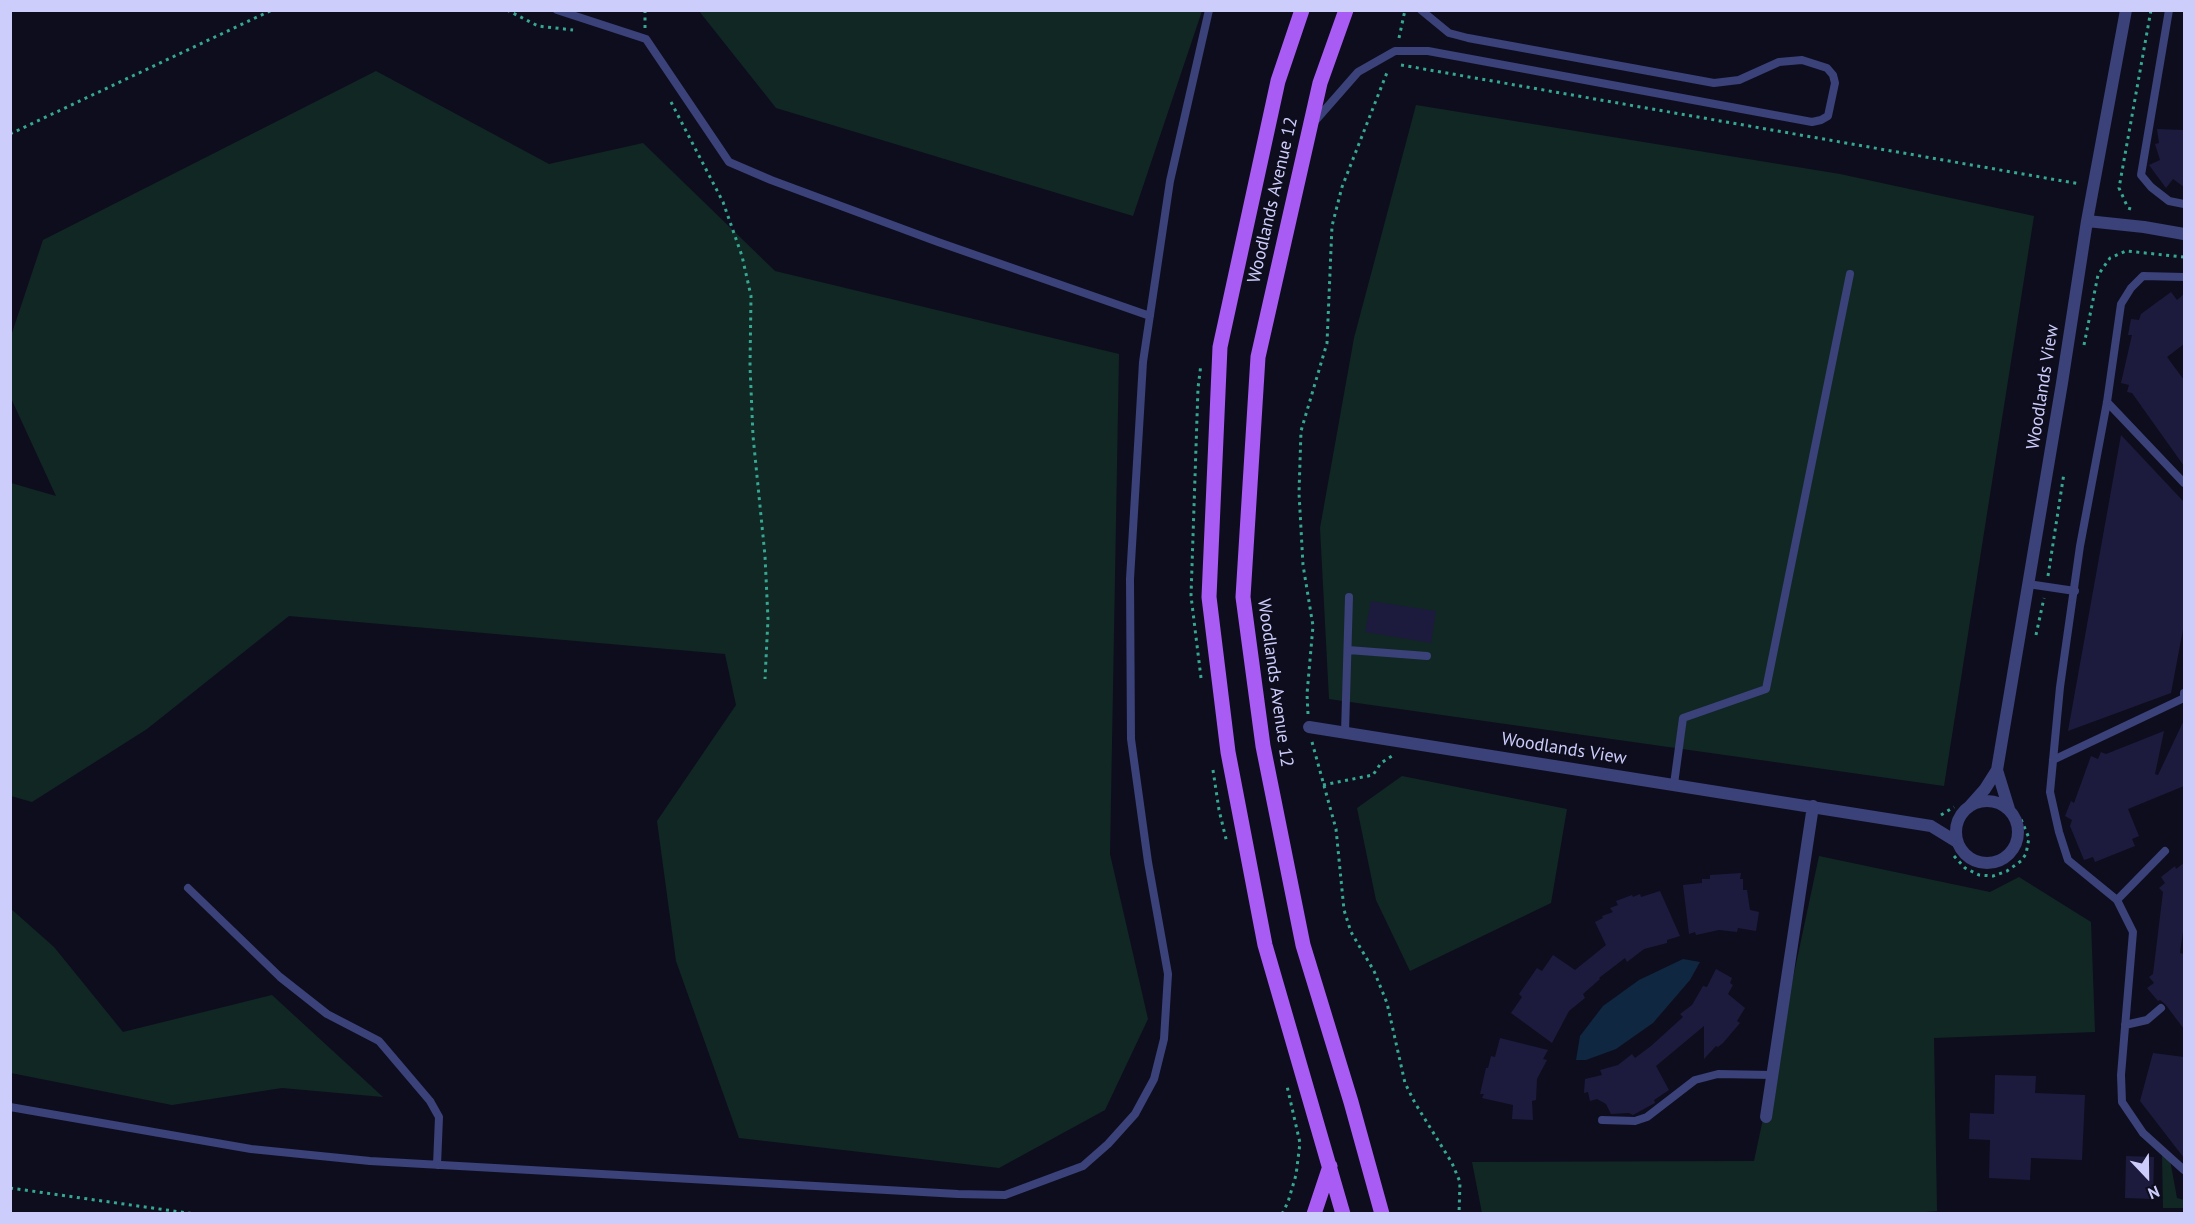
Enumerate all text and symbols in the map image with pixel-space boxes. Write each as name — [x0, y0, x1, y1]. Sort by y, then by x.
street label: Woodlands Avenue 12 — [1243, 115, 1303, 285]
street label: Woodlands View — [2022, 323, 2064, 451]
street label: Woodlands Avenue 12 — [1252, 597, 1298, 769]
street label: Woodlands View — [1500, 728, 1628, 770]
north arrow — [2117, 1146, 2177, 1206]
text: N — [2145, 1181, 2162, 1204]

